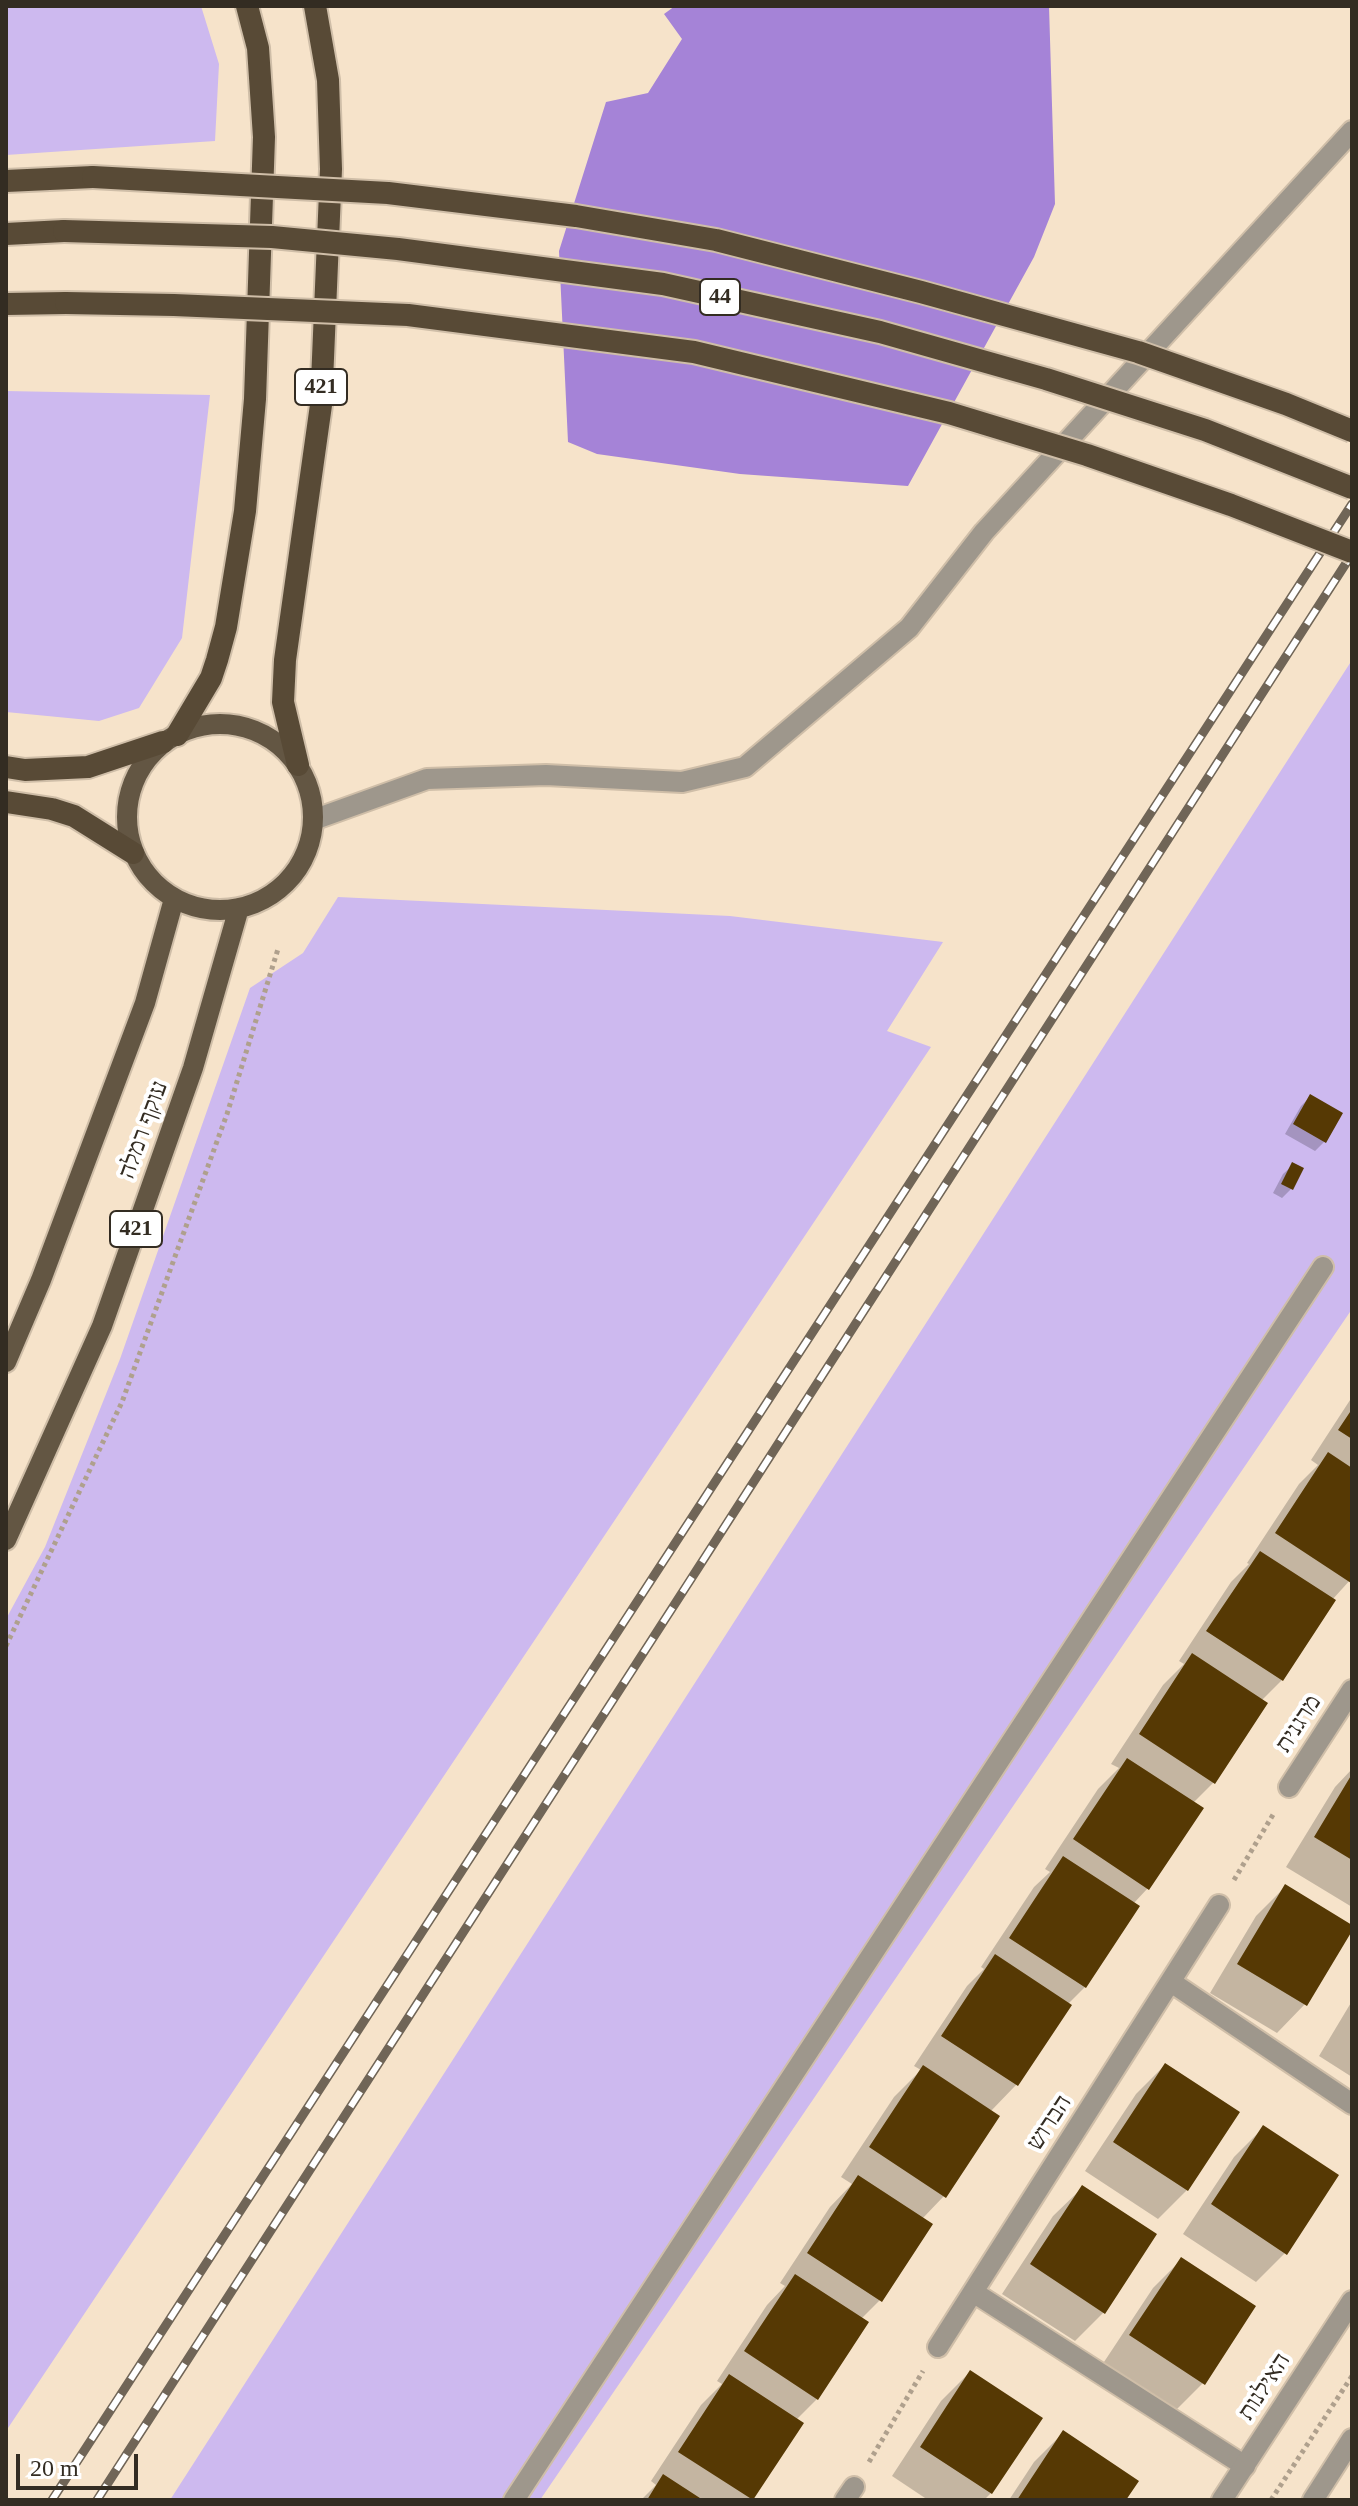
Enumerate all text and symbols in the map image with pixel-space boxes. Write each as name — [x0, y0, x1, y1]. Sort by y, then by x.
road number: 44 — [700, 279, 740, 315]
road number: 421 — [295, 369, 347, 405]
street label: עוקף רמלה — [113, 1077, 175, 1183]
road number: 421 — [110, 1211, 162, 1247]
street label: מרגנית — [1270, 1690, 1328, 1758]
street label: הברוש — [1022, 2090, 1078, 2156]
street label: האילנות — [1233, 2348, 1297, 2426]
scale bar — [20, 2438, 142, 2488]
text: 20 m — [30, 2455, 79, 2481]

